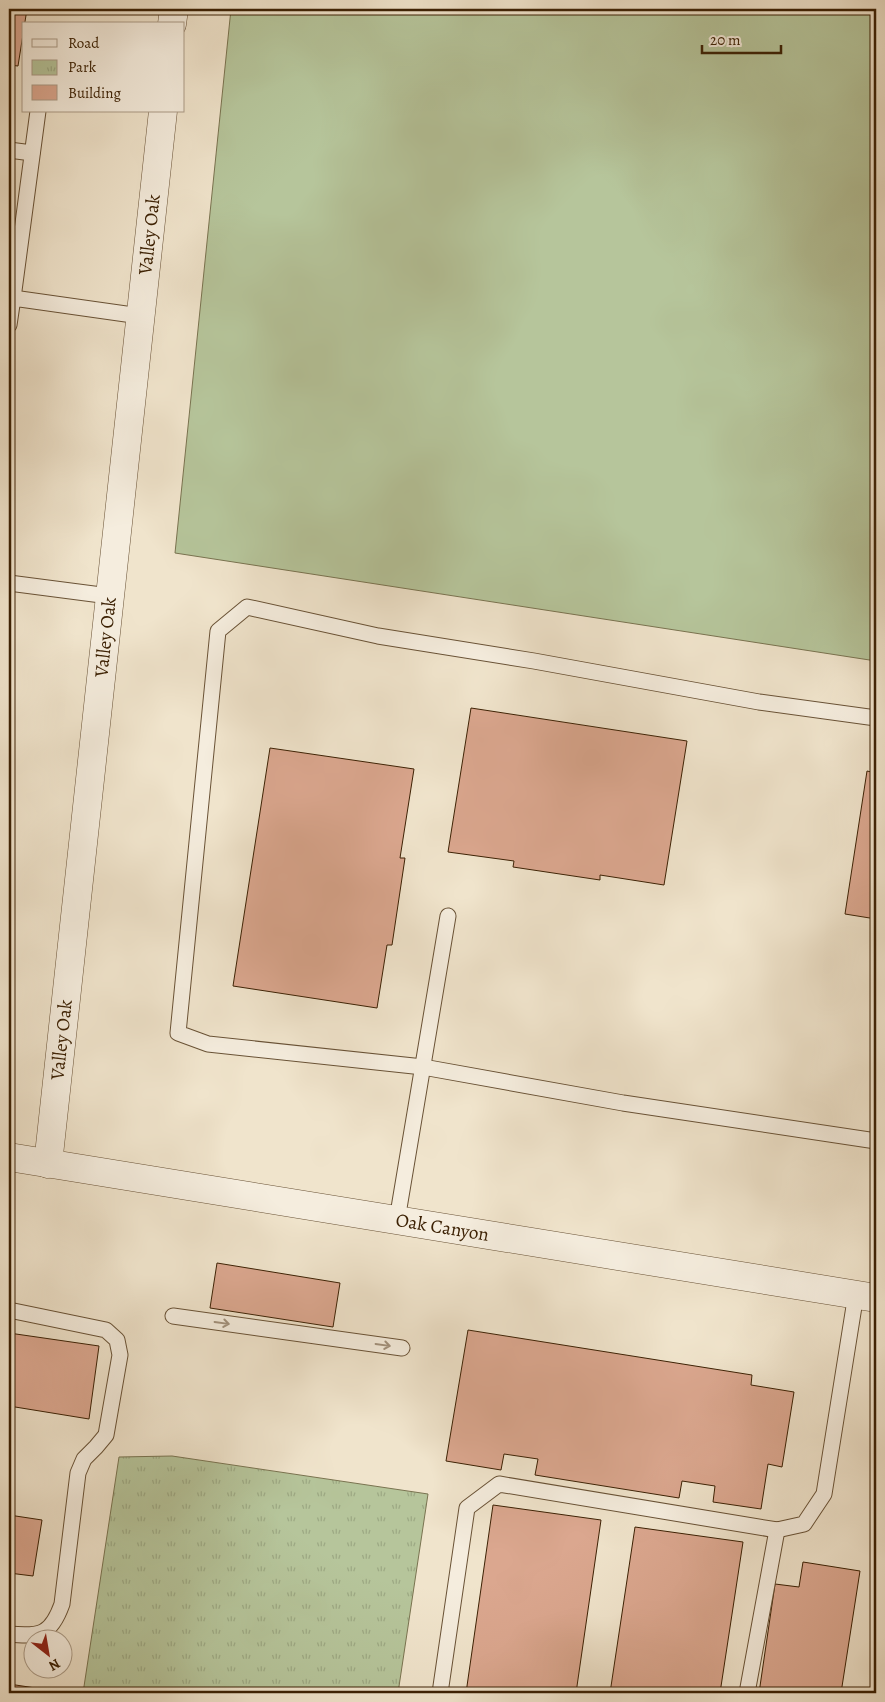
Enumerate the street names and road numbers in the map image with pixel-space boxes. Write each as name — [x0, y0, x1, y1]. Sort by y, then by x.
street label: Valley Oak — [132, 193, 167, 277]
street label: Valley Oak — [88, 595, 123, 680]
street label: Valley Oak — [44, 998, 79, 1082]
street label: Oak Canyon — [394, 1207, 491, 1248]

